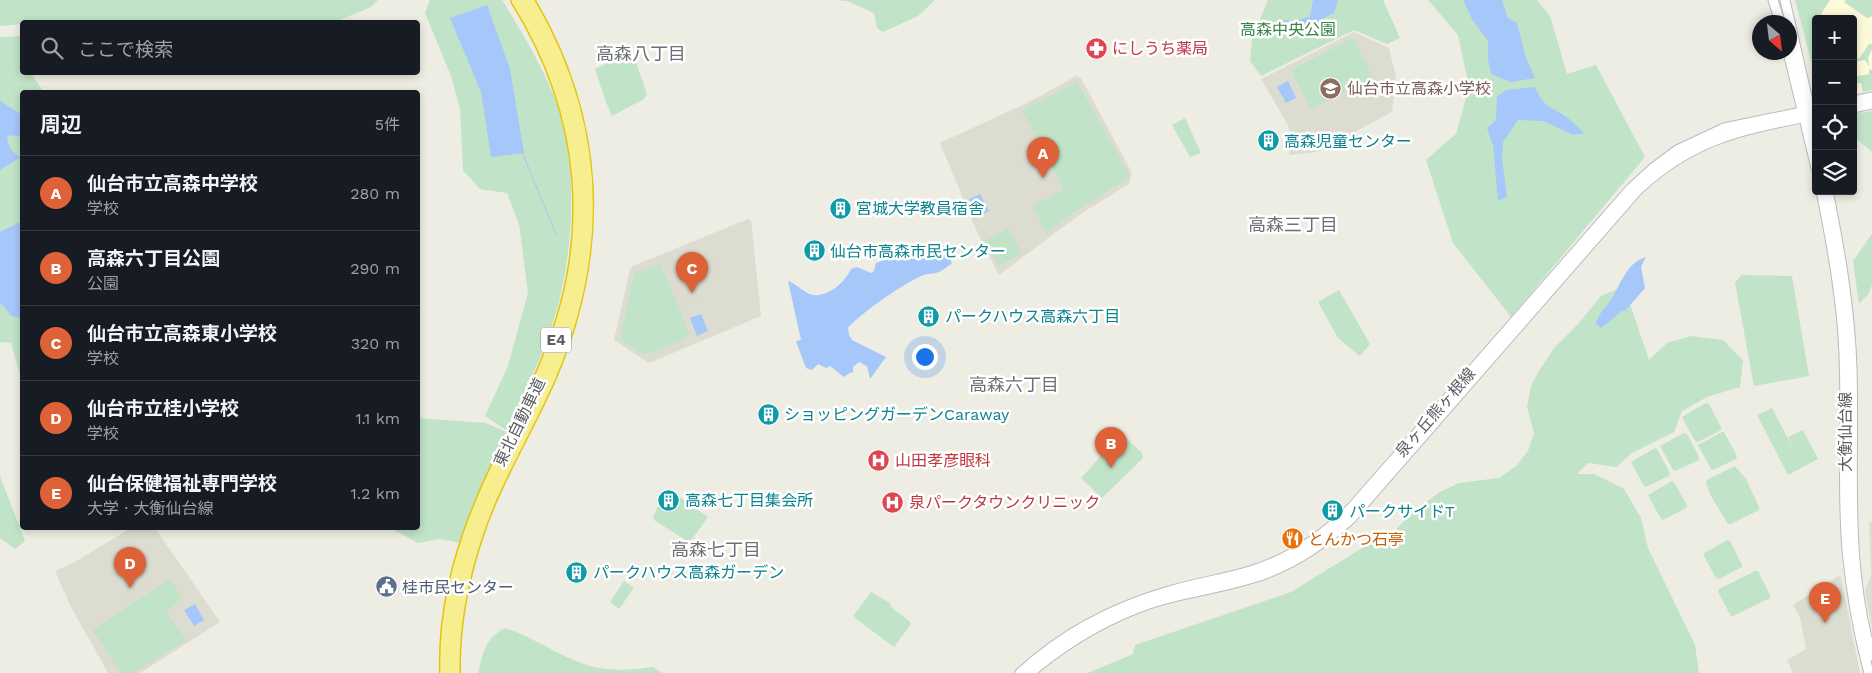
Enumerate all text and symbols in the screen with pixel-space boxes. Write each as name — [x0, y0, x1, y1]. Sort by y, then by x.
north arrow — [1752, 15, 1797, 60]
map controls — [1812, 15, 1857, 195]
button: + — [1812, 15, 1857, 60]
search box — [20, 20, 420, 75]
park label: 高森中央公園 — [1240, 20, 1336, 39]
icon: search — [38, 34, 66, 62]
pharmacy icon: にしうち薬局 — [1084, 36, 1108, 60]
text: ここで検索 — [78, 38, 173, 61]
place label: にしうち薬局 — [1112, 39, 1208, 58]
district label: 高森八丁目 — [596, 43, 686, 64]
button: − — [1812, 60, 1857, 105]
school or university icon: 仙台市立高森小学校 — [1319, 76, 1343, 100]
place label: 仙台市立高森小学校 — [1347, 79, 1491, 98]
button: locate — [1812, 105, 1857, 150]
text: 周辺 — [40, 112, 82, 137]
text: 5件 — [375, 115, 400, 134]
building icon: 高森児童センター — [1256, 129, 1280, 153]
place label: 高森児童センター — [1284, 132, 1412, 151]
pin: A — [1027, 137, 1059, 178]
button: layers — [1812, 150, 1857, 195]
text: 仙台市立高森中学校 — [87, 172, 258, 195]
text: A — [51, 184, 61, 203]
text: 280 m — [350, 184, 400, 203]
building icon: 宮城大学教員宿舎 — [828, 196, 852, 220]
text: 学校 — [87, 199, 119, 218]
place label: 宮城大学教員宿舎 — [856, 199, 984, 218]
district label: 高森三丁目 — [1248, 214, 1338, 235]
building icon: 仙台市高森市民センター — [802, 239, 826, 263]
place label: 仙台市高森市民センター — [830, 242, 1006, 261]
text: 高森六丁目公園 — [87, 247, 220, 270]
pin: C — [676, 252, 708, 293]
text: B — [51, 259, 61, 278]
text: 290 m — [350, 259, 400, 278]
text: 公園 — [87, 274, 119, 293]
building icon: パークハウス高森六丁目 — [917, 304, 941, 328]
place label: パークハウス高森六丁目 — [945, 307, 1120, 326]
text: 仙台市立高森東小学校 — [87, 322, 277, 345]
road number: E4 — [541, 328, 571, 352]
text: C — [51, 334, 61, 353]
text: 320 m — [351, 334, 400, 353]
your location — [912, 344, 938, 370]
text: 学校 — [87, 349, 119, 368]
street label: 泉ヶ丘熊ヶ根線 — [1391, 364, 1479, 461]
district label: 高森六丁目 — [969, 374, 1059, 395]
street label: 東北自動車道 — [490, 375, 549, 470]
street label: 大衡仙台線 — [1836, 392, 1855, 472]
text: 仙台市立桂小学校 — [87, 397, 239, 420]
building icon: ショッピングガーデンCaraway — [756, 402, 780, 426]
place label: ショッピングガーデンCaraway — [784, 405, 1010, 424]
text: D — [50, 409, 62, 428]
text: 1.1 km — [355, 409, 400, 428]
text: 学校 — [87, 424, 119, 443]
pin: B — [1095, 427, 1127, 468]
hospital icon: 山田孝彦眼科 — [867, 448, 891, 472]
place label: 山田孝彦眼科 — [895, 451, 991, 470]
text: 仙台保健福祉専門学校 — [87, 472, 277, 495]
text: E — [51, 484, 61, 503]
text: 1.2 km — [350, 484, 400, 503]
building icon: 高森七丁目集会所 — [657, 488, 681, 512]
hospital icon: 泉パークタウンクリニック — [881, 490, 905, 514]
place label: 高森七丁目集会所 — [685, 491, 813, 510]
place label: 泉パークタウンクリニック — [909, 493, 1100, 512]
text: 大学 · 大衡仙台線 — [87, 499, 214, 518]
building icon: パークサイドT — [1321, 499, 1345, 523]
place label: パークサイドT — [1349, 502, 1455, 521]
restaurant icon: とんかつ石亭 — [1280, 527, 1304, 551]
place label: とんかつ石亭 — [1308, 530, 1404, 549]
district label: 高森七丁目 — [671, 539, 761, 560]
pin: D — [114, 547, 146, 588]
building icon: パークハウス高森ガーデン — [565, 560, 589, 584]
place label: パークハウス高森ガーデン — [593, 563, 784, 582]
public building icon: 桂市民センター — [374, 575, 398, 599]
place label: 桂市民センター — [402, 578, 514, 597]
pin: E — [1809, 582, 1841, 623]

